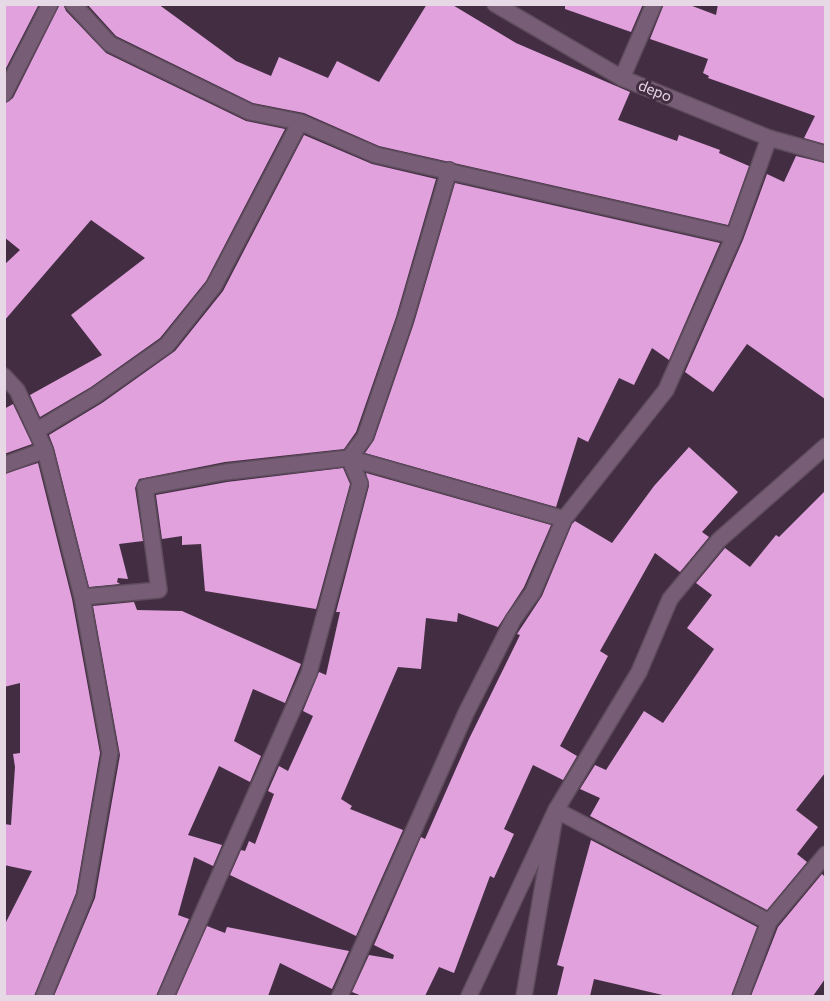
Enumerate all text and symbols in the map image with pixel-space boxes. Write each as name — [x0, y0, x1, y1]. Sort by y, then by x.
street label: depo — [636, 76, 674, 106]

